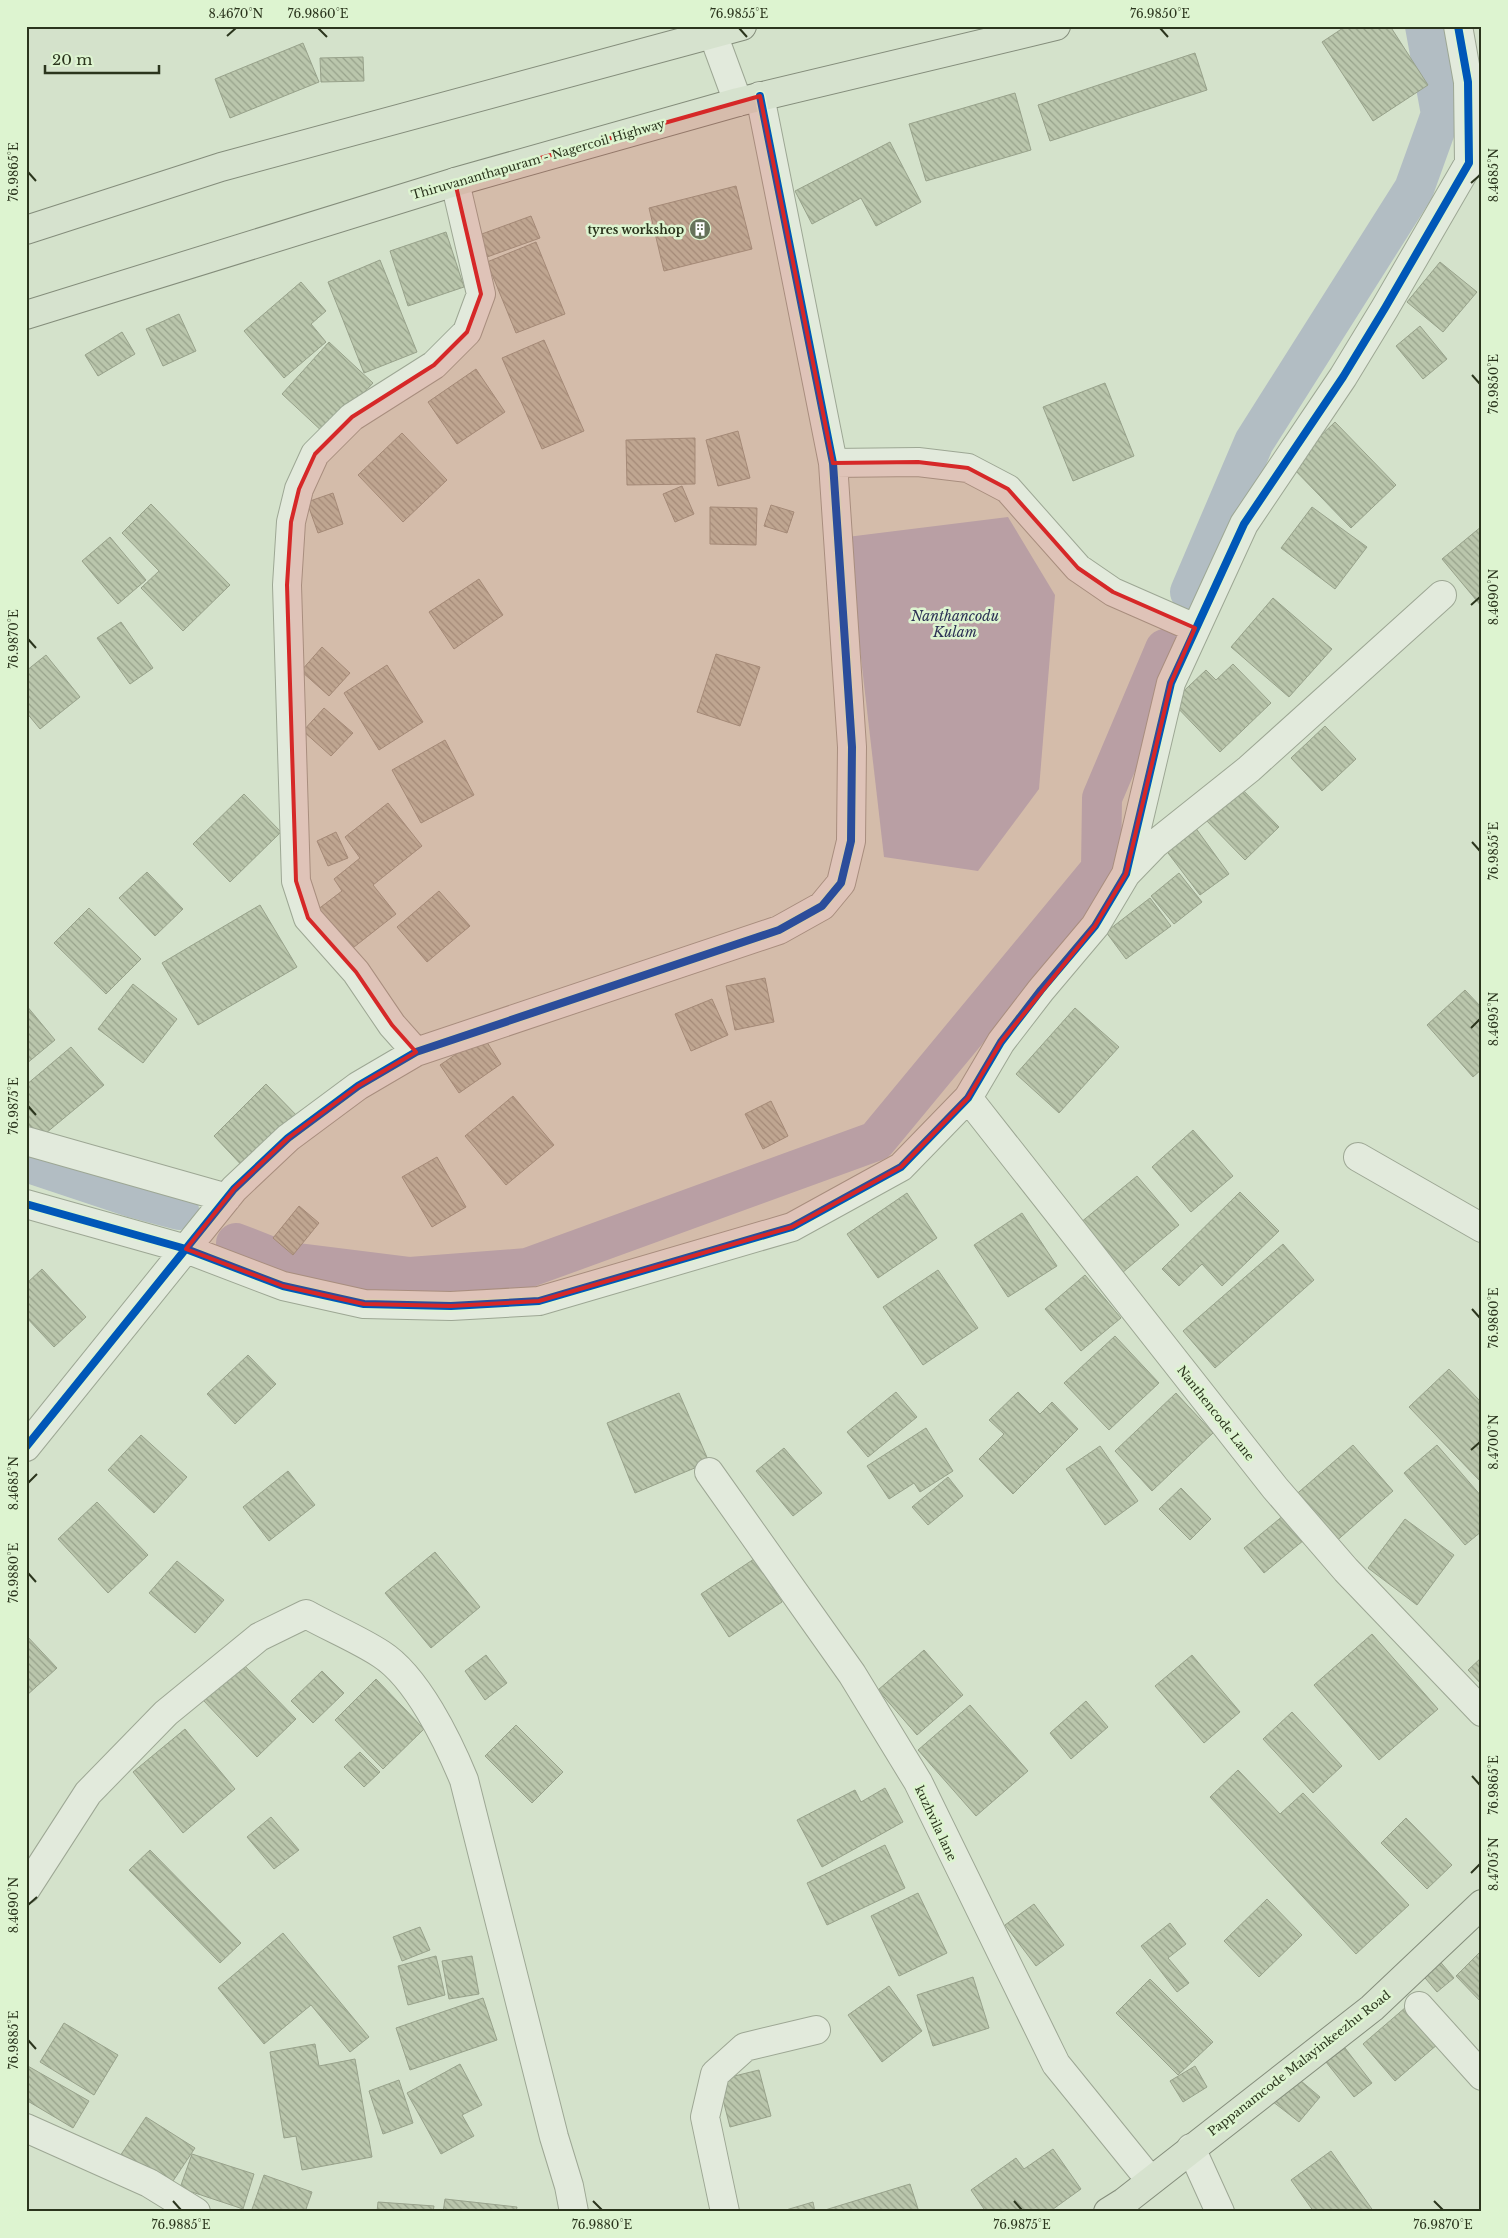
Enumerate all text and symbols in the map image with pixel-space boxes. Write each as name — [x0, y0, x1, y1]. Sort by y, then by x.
text: 8.4670°N — [209, 6, 264, 21]
text: 76.9860°E — [287, 6, 349, 21]
text: 76.9855°E — [710, 6, 768, 21]
text: 76.9850°E — [1130, 6, 1190, 21]
scale bar — [45, 42, 159, 74]
text: 20 m — [52, 50, 92, 69]
street label: Thiruvananthapuram - Nagercoil Highway — [410, 115, 667, 202]
text: 76.9865°E — [6, 142, 21, 202]
text: 8.4685°N — [1486, 148, 1501, 202]
building icon: tyres workshop — [688, 217, 712, 241]
place label: tyres workshop — [588, 222, 684, 237]
text: 76.9850°E — [1486, 354, 1501, 414]
text: 8.4690°N — [1486, 569, 1501, 625]
water label: Nanthancodu Kulam — [910, 607, 999, 641]
text: 76.9870°E — [6, 609, 21, 669]
text: 76.9855°E — [1486, 822, 1501, 880]
text: 8.4695°N — [1486, 991, 1501, 1046]
text: 76.9875°E — [6, 1077, 21, 1135]
text: 76.9860°E — [1486, 1287, 1501, 1349]
street label: Nanthencode Lane — [1174, 1362, 1258, 1464]
text: 8.4700°N — [1486, 1414, 1501, 1470]
text: 8.4685°N — [6, 1456, 21, 1510]
text: 76.9880°E — [6, 1542, 21, 1603]
text: 76.9865°E — [1486, 1755, 1501, 1815]
street label: kuzhvila lane — [912, 1783, 960, 1863]
text: 8.4705°N — [1486, 1837, 1501, 1891]
text: 8.4690°N — [6, 1877, 21, 1933]
street label: Pappanamcode Malayinkeezhu Road — [1205, 1987, 1393, 2139]
text: 76.9885°E — [6, 2010, 21, 2069]
text: 76.9885°E — [152, 2217, 211, 2232]
text: 76.9880°E — [572, 2217, 633, 2232]
text: 76.9875°E — [993, 2217, 1051, 2232]
text: 76.9870°E — [1413, 2217, 1473, 2232]

